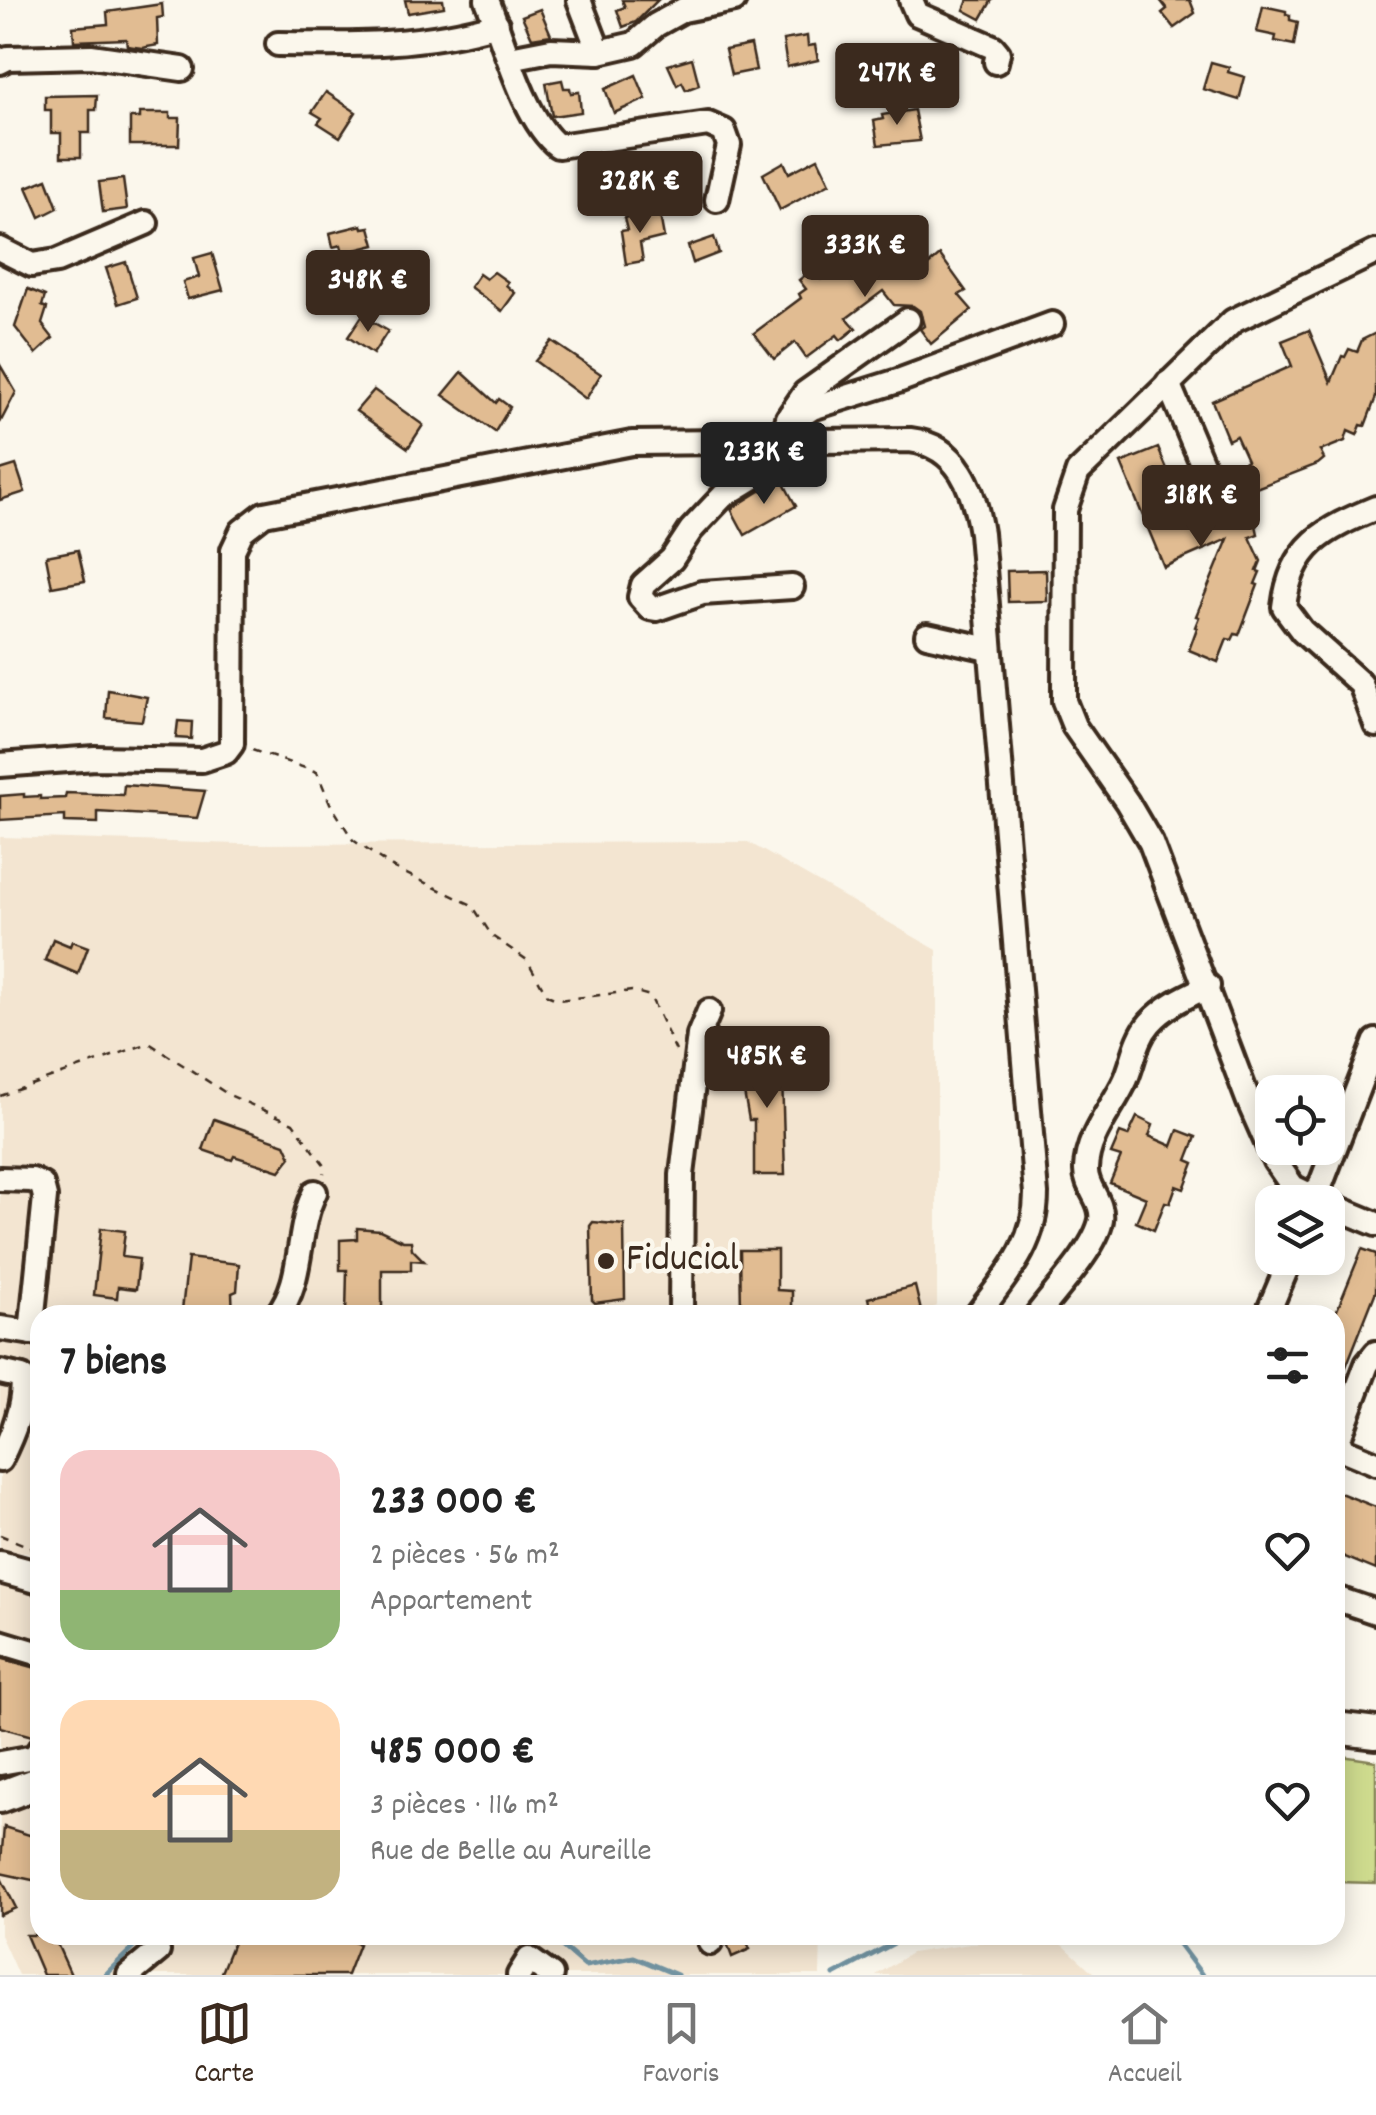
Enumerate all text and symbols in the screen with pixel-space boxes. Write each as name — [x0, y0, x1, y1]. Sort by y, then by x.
pin: 247K € — [816, 43, 978, 128]
text: 247K € — [857, 52, 937, 98]
pin: 328K € — [559, 151, 721, 236]
text: 328K € — [600, 160, 681, 206]
pin: 333K € — [784, 215, 946, 300]
text: 333K € — [824, 224, 906, 270]
pin: 348K € — [287, 250, 449, 335]
text: 348K € — [328, 259, 408, 305]
pin: 233K € — [683, 422, 845, 507]
text: 233K € — [723, 431, 805, 477]
pin: 318K € — [1120, 465, 1282, 550]
text: 318K € — [1164, 474, 1238, 520]
pin: 485K € — [686, 1026, 848, 1111]
text: 485K € — [727, 1035, 807, 1081]
map controls — [1255, 1075, 1345, 1275]
button: locate — [1255, 1075, 1345, 1165]
button: layers — [1255, 1185, 1345, 1275]
place label: Fiducial — [626, 1233, 739, 1290]
marker: Fiducial — [595, 1250, 617, 1272]
text: 7 biens — [60, 1335, 167, 1395]
icon: filters — [1260, 1338, 1315, 1393]
text: 233 000 € — [370, 1474, 537, 1534]
icon: home — [140, 1490, 260, 1610]
icon: heart — [1260, 1523, 1315, 1578]
text: 2 pièces · 56 m² — [370, 1534, 560, 1580]
text: Appartement — [370, 1580, 532, 1626]
text: 485 000 € — [370, 1724, 535, 1784]
icon: home — [140, 1740, 260, 1860]
icon: heart — [1260, 1773, 1315, 1828]
text: 3 pièces · 116 m² — [370, 1784, 559, 1830]
text: Rue de Belle au Aureille — [370, 1830, 652, 1876]
tab: Carte — [194, 1996, 254, 2096]
tab: Favoris — [642, 1996, 720, 2096]
tab: Accueil — [1108, 1996, 1182, 2096]

